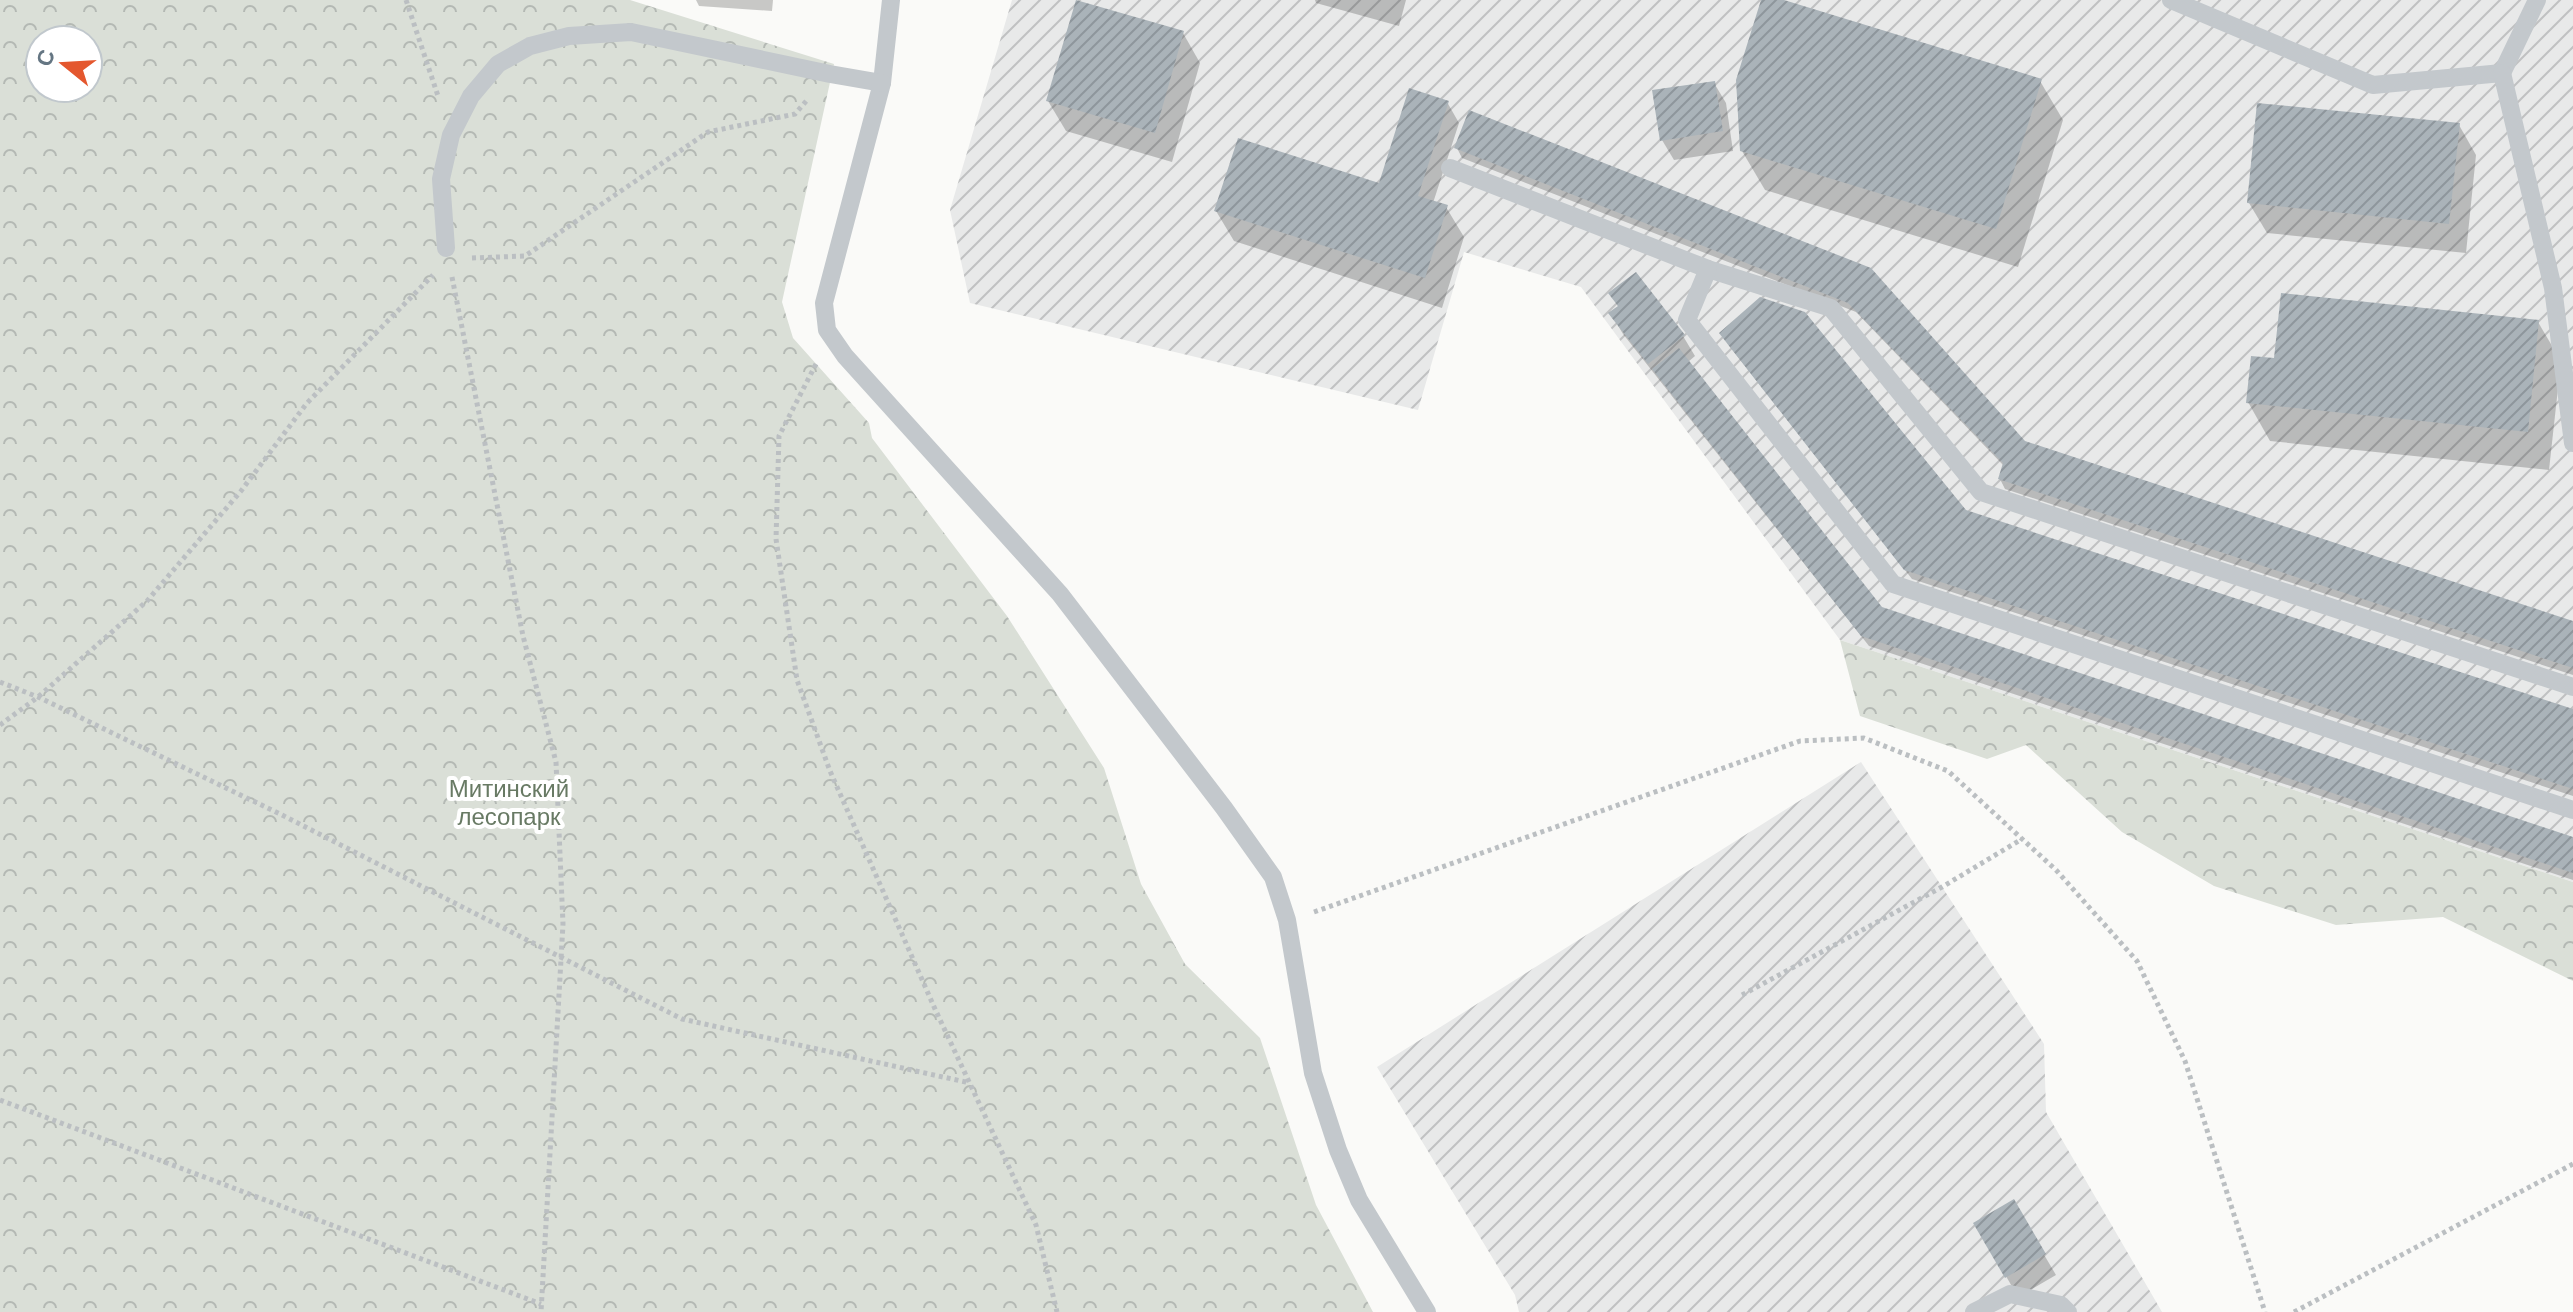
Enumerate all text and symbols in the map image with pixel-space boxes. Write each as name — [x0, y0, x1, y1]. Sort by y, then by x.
north arrow — [24, 24, 104, 104]
text: С — [29, 46, 59, 69]
park label: Митинский лесопарк — [449, 773, 569, 830]

